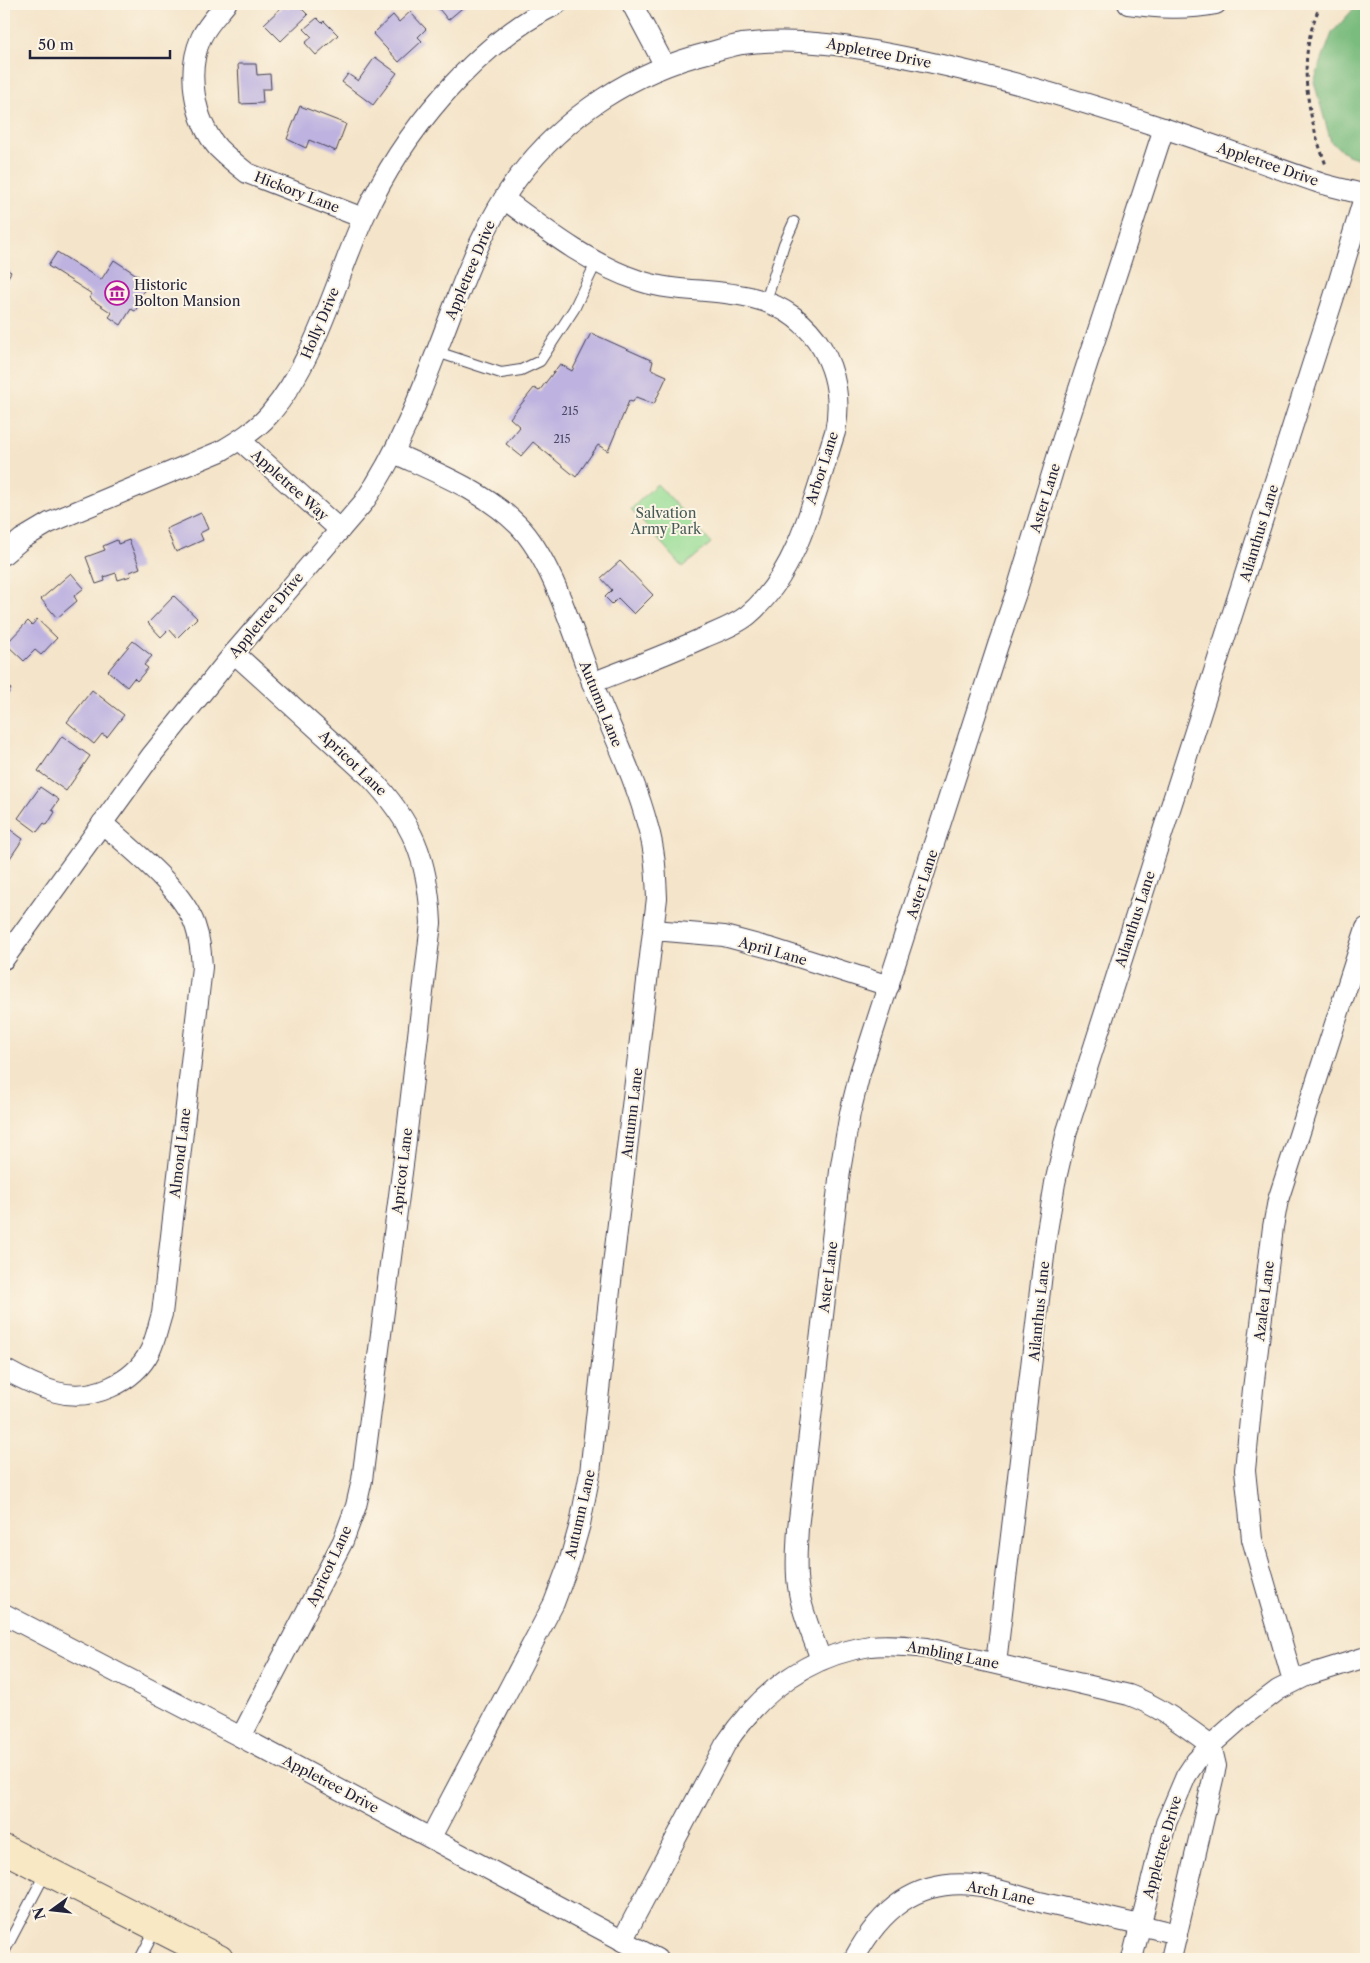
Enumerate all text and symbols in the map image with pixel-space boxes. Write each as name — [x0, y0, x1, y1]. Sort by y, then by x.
scale bar — [30, 28, 170, 60]
street label: Appletree Drive — [824, 34, 933, 72]
text: 50 m — [38, 35, 74, 54]
street label: Appletree Drive — [1214, 138, 1321, 190]
street label: Hickory Lane — [252, 167, 342, 217]
street label: Appletree Drive — [441, 218, 499, 323]
place label: Historic Bolton Mansion — [134, 276, 241, 310]
museum icon: Historic Bolton Mansion — [104, 280, 130, 306]
street label: Holly Drive — [297, 284, 343, 361]
house number: 215 — [562, 404, 578, 418]
street label: Arbor Lane — [801, 429, 842, 508]
house number: 215 — [554, 432, 570, 446]
street label: Appletree Way — [247, 445, 333, 525]
street label: Aster Lane — [1026, 461, 1064, 536]
street label: Ailanthus Lane — [1235, 482, 1282, 585]
park label: Salvation Army Park — [630, 504, 702, 538]
street label: Appletree Drive — [224, 568, 307, 662]
street label: Autumn Lane — [575, 657, 626, 750]
street label: Apricot Lane — [315, 726, 391, 800]
street label: Aster Lane — [902, 847, 942, 922]
street label: Ailanthus Lane — [1111, 868, 1159, 970]
street label: April Lane — [736, 932, 809, 969]
street label: Autumn Lane — [617, 1067, 647, 1160]
street label: Almond Lane — [165, 1107, 194, 1200]
street label: Apricot Lane — [388, 1127, 416, 1216]
street label: Aster Lane — [815, 1240, 841, 1315]
street label: Ailanthus Lane — [1025, 1260, 1053, 1363]
street label: Azalea Lane — [1250, 1260, 1278, 1343]
street label: Autumn Lane — [561, 1467, 599, 1561]
street label: Apricot Lane — [302, 1523, 356, 1610]
street label: Ambling Lane — [904, 1637, 1001, 1673]
street label: Appletree Drive — [279, 1751, 382, 1817]
street label: Appletree Drive — [1138, 1793, 1185, 1901]
street label: Arch Lane — [964, 1877, 1037, 1909]
north arrow — [28, 1886, 78, 1936]
text: N — [29, 1905, 50, 1922]

